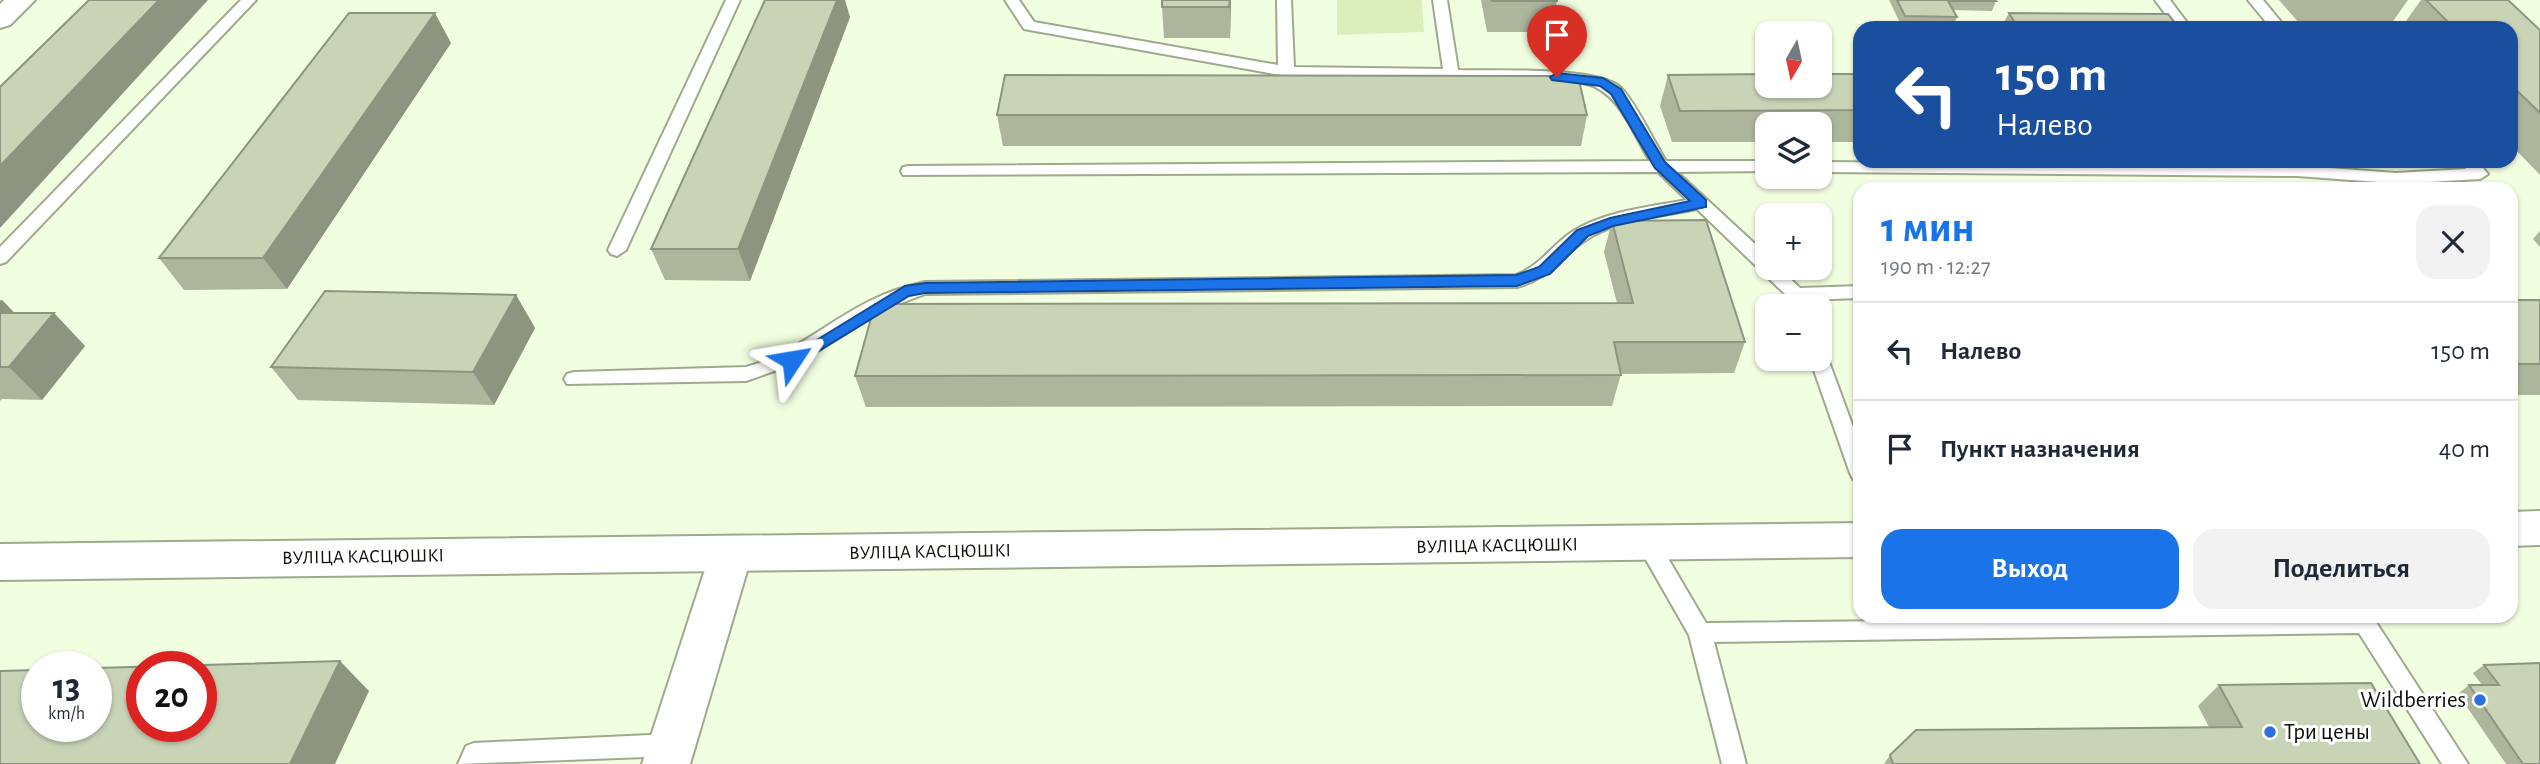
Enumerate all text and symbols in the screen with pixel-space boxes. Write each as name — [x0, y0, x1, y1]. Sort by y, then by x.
pin — [1527, 5, 1587, 77]
icon: arrive — [1538, 16, 1576, 54]
north arrow — [1755, 21, 1832, 98]
map controls — [1755, 21, 1832, 371]
icon: left — [1881, 49, 1972, 140]
text: 150 m — [1996, 51, 2107, 100]
text: Налево — [1996, 109, 2093, 141]
button: layers — [1755, 112, 1832, 189]
button: + — [1755, 203, 1832, 280]
button: close — [2416, 205, 2490, 279]
text: 1 мин — [1881, 207, 1975, 249]
text: 190 m · 12:27 — [1881, 256, 1991, 279]
button: − — [1755, 294, 1832, 371]
position arrow — [755, 323, 829, 397]
icon: left — [1881, 332, 1919, 370]
text: Налево — [1940, 338, 2021, 364]
text: 150 m — [2431, 338, 2490, 364]
icon: arrive — [1881, 430, 1919, 468]
text: Пункт назначения — [1940, 436, 2140, 462]
text: 40 m — [2439, 436, 2490, 462]
button: Выход — [1881, 529, 2179, 609]
button: Поделиться — [2193, 529, 2490, 609]
street label: ВУЛІЦА КАСЦЮШКІ — [1416, 535, 1578, 557]
street label: ВУЛІЦА КАСЦЮШКІ — [849, 541, 1011, 563]
street label: ВУЛІЦА КАСЦЮШКІ — [282, 546, 444, 568]
speed limit sign: 20 — [126, 651, 217, 742]
text: 13 — [53, 670, 80, 705]
place label: Wildberries — [2360, 689, 2466, 712]
marker: Wildberries — [2472, 692, 2488, 708]
text: km/h — [48, 705, 85, 723]
place label: Три цены — [2284, 721, 2370, 744]
marker: Три цены — [2262, 724, 2278, 740]

